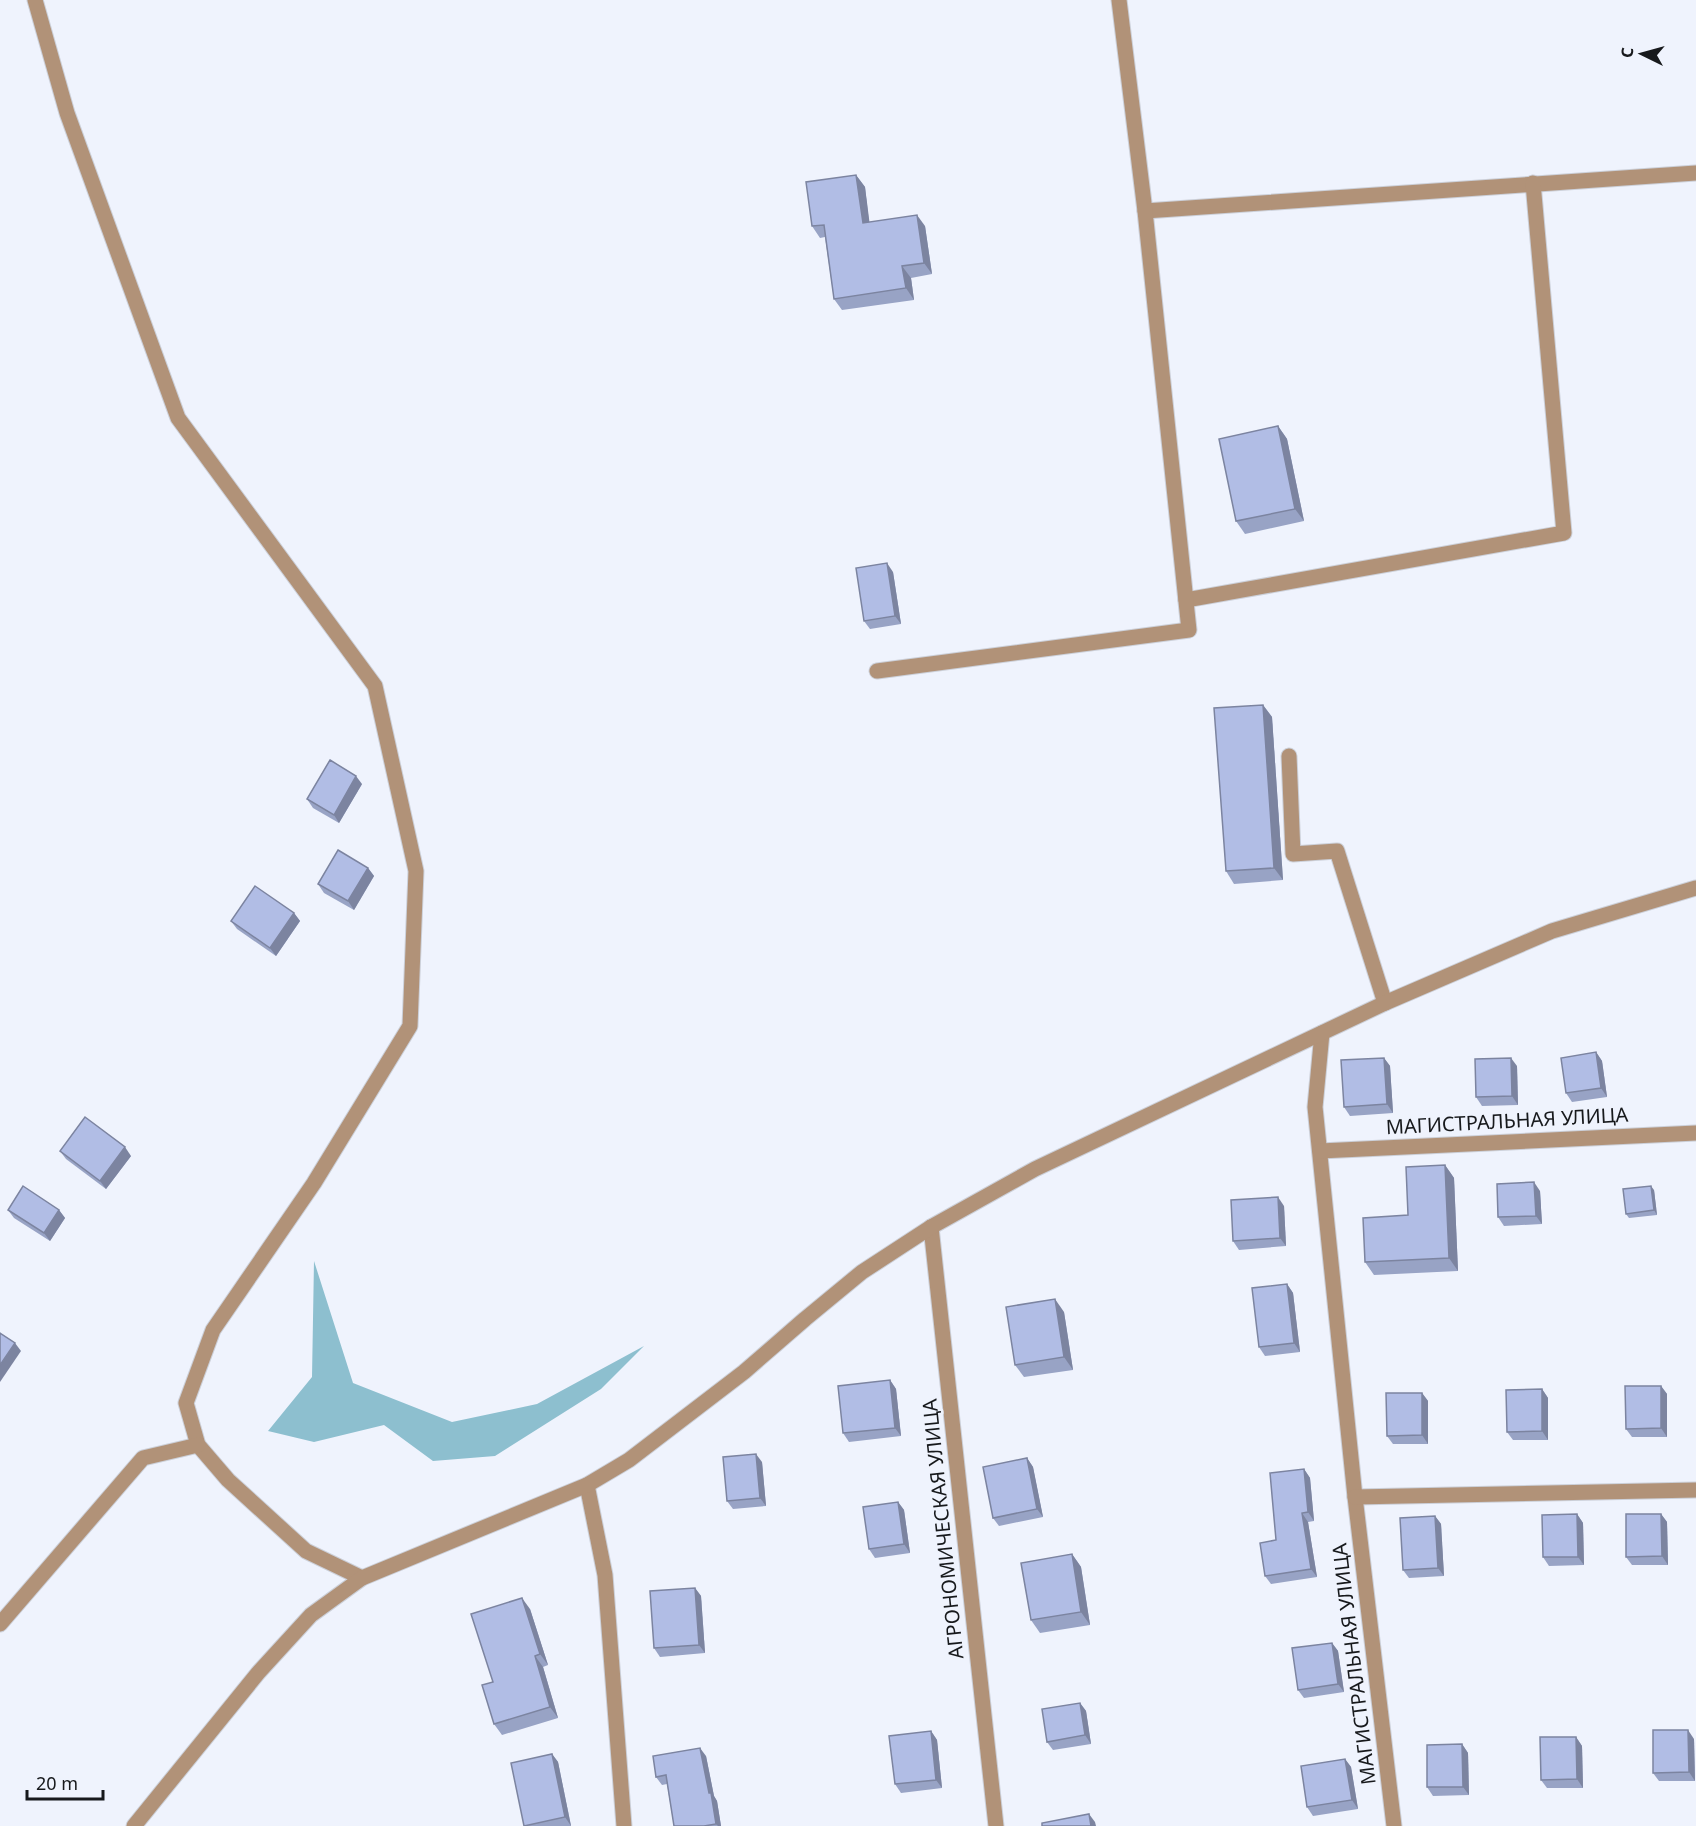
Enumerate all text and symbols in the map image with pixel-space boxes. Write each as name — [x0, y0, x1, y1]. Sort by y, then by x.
north arrow — [1612, 24, 1672, 84]
text: С — [1616, 47, 1638, 59]
street label: МАГИСТРАЛЬНАЯ УЛИЦА — [1385, 1101, 1629, 1140]
street label: АГРОНОМИЧЕСКАЯ УЛИЦА — [915, 1397, 970, 1660]
street label: МАГИСТРАЛЬНАЯ УЛИЦА — [1325, 1542, 1382, 1786]
scale bar — [27, 1763, 104, 1801]
text: 20 m — [36, 1771, 78, 1795]

